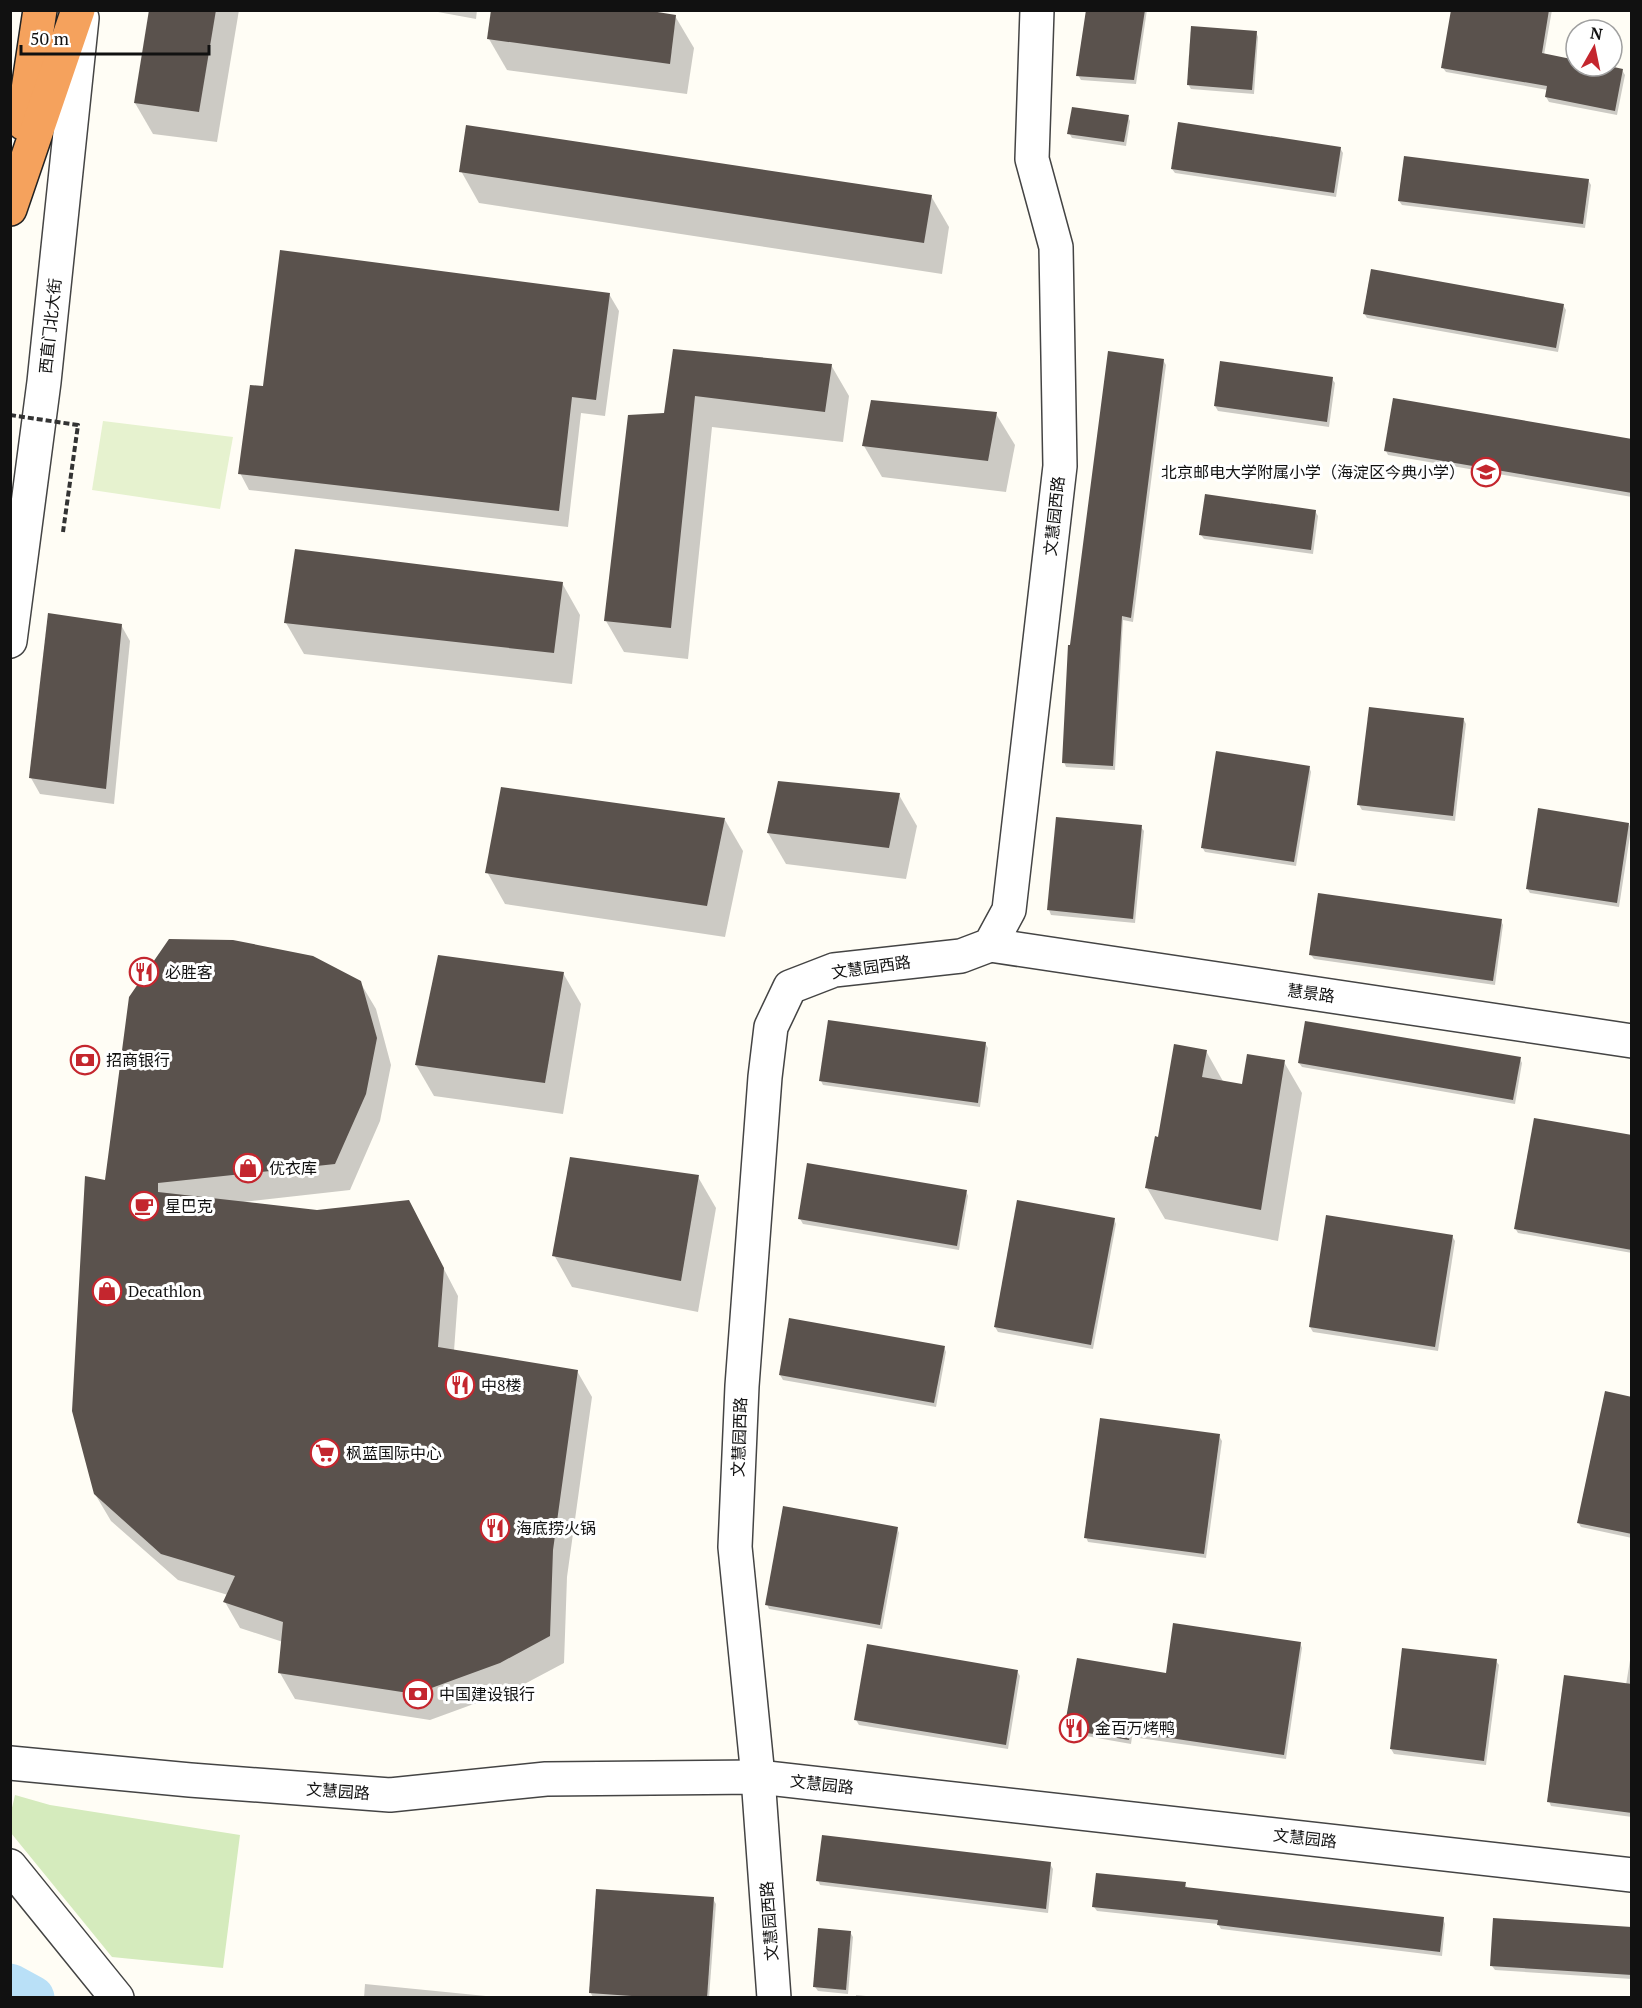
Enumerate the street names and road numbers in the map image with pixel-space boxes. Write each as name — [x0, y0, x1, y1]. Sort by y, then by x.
street label: 西直门北大街 — [34, 277, 66, 375]
street label: 文慧园西路 — [1039, 475, 1069, 557]
street label: 文慧园西路 — [830, 951, 912, 983]
street label: 慧景路 — [1286, 979, 1336, 1007]
street label: 文慧园西路 — [727, 1397, 751, 1477]
street label: 文慧园路 — [789, 1770, 855, 1798]
street label: 文慧园路 — [305, 1778, 371, 1804]
street label: 文慧园路 — [1272, 1824, 1338, 1852]
street label: 文慧园西路 — [755, 1880, 783, 1962]

